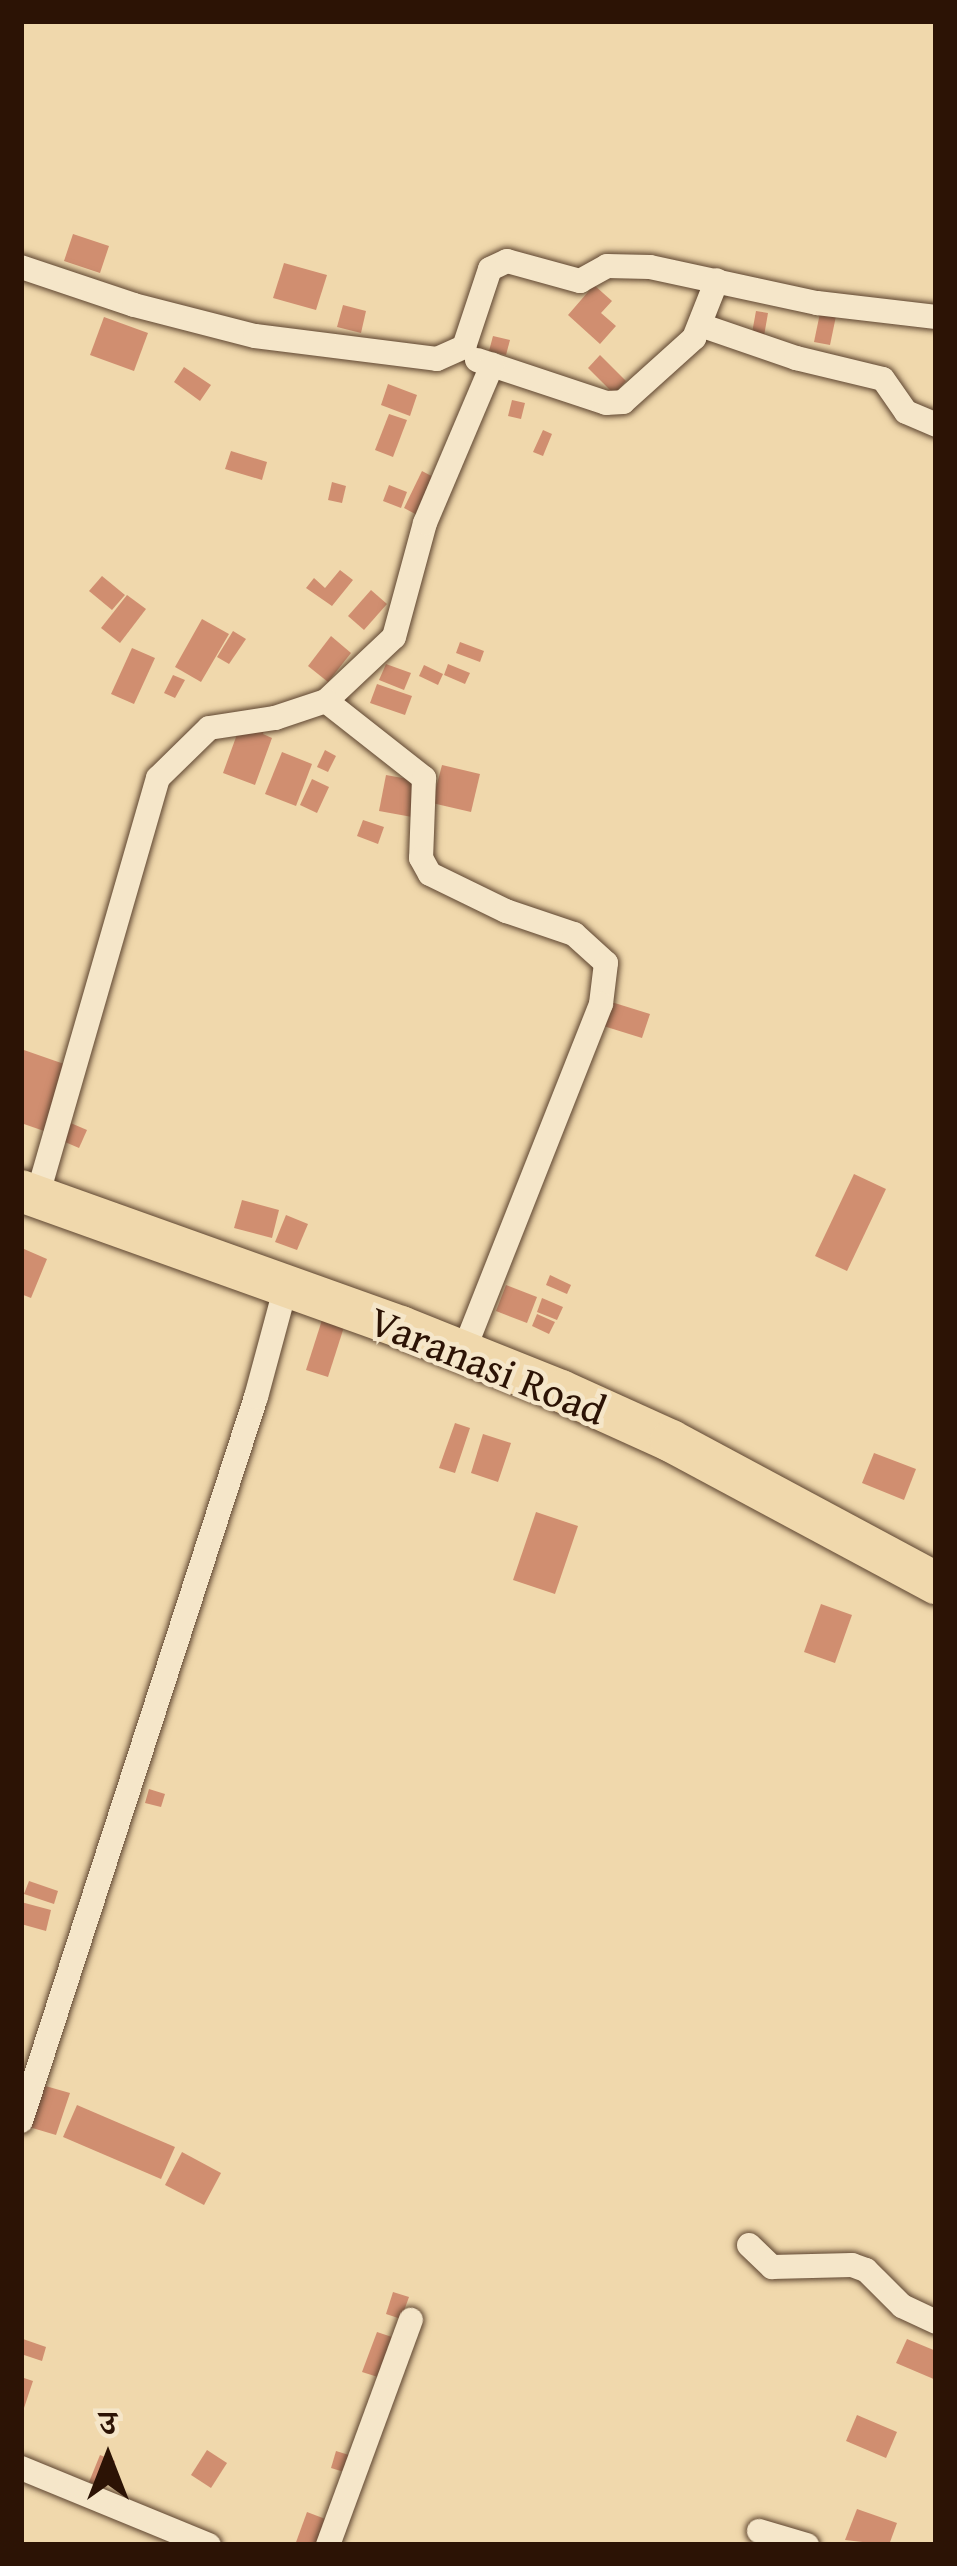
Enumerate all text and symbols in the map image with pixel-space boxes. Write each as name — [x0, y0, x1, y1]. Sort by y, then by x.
street label: Varanasi Road — [362, 1295, 614, 1435]
north arrow — [48, 2398, 168, 2518]
text: उ — [100, 2398, 116, 2446]

